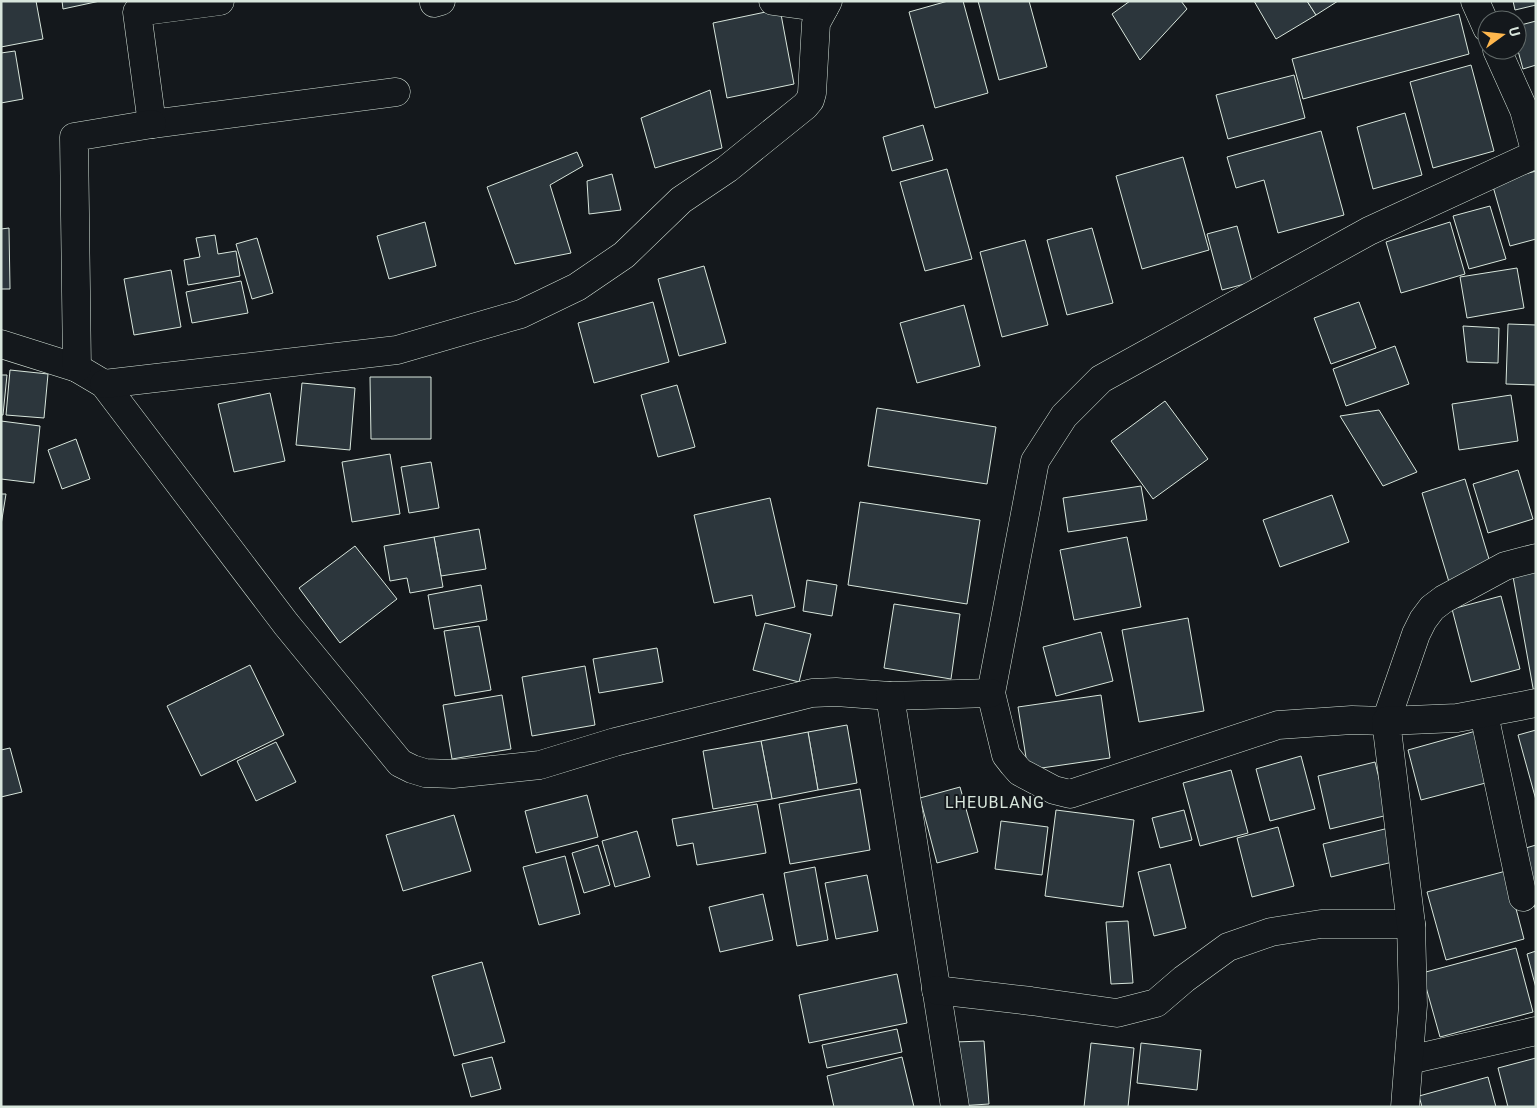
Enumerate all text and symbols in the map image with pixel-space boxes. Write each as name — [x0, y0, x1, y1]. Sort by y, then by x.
north arrow — [1477, 10, 1527, 60]
text: U — [1506, 25, 1523, 38]
district label: LHEUBLANG — [945, 793, 1045, 812]

